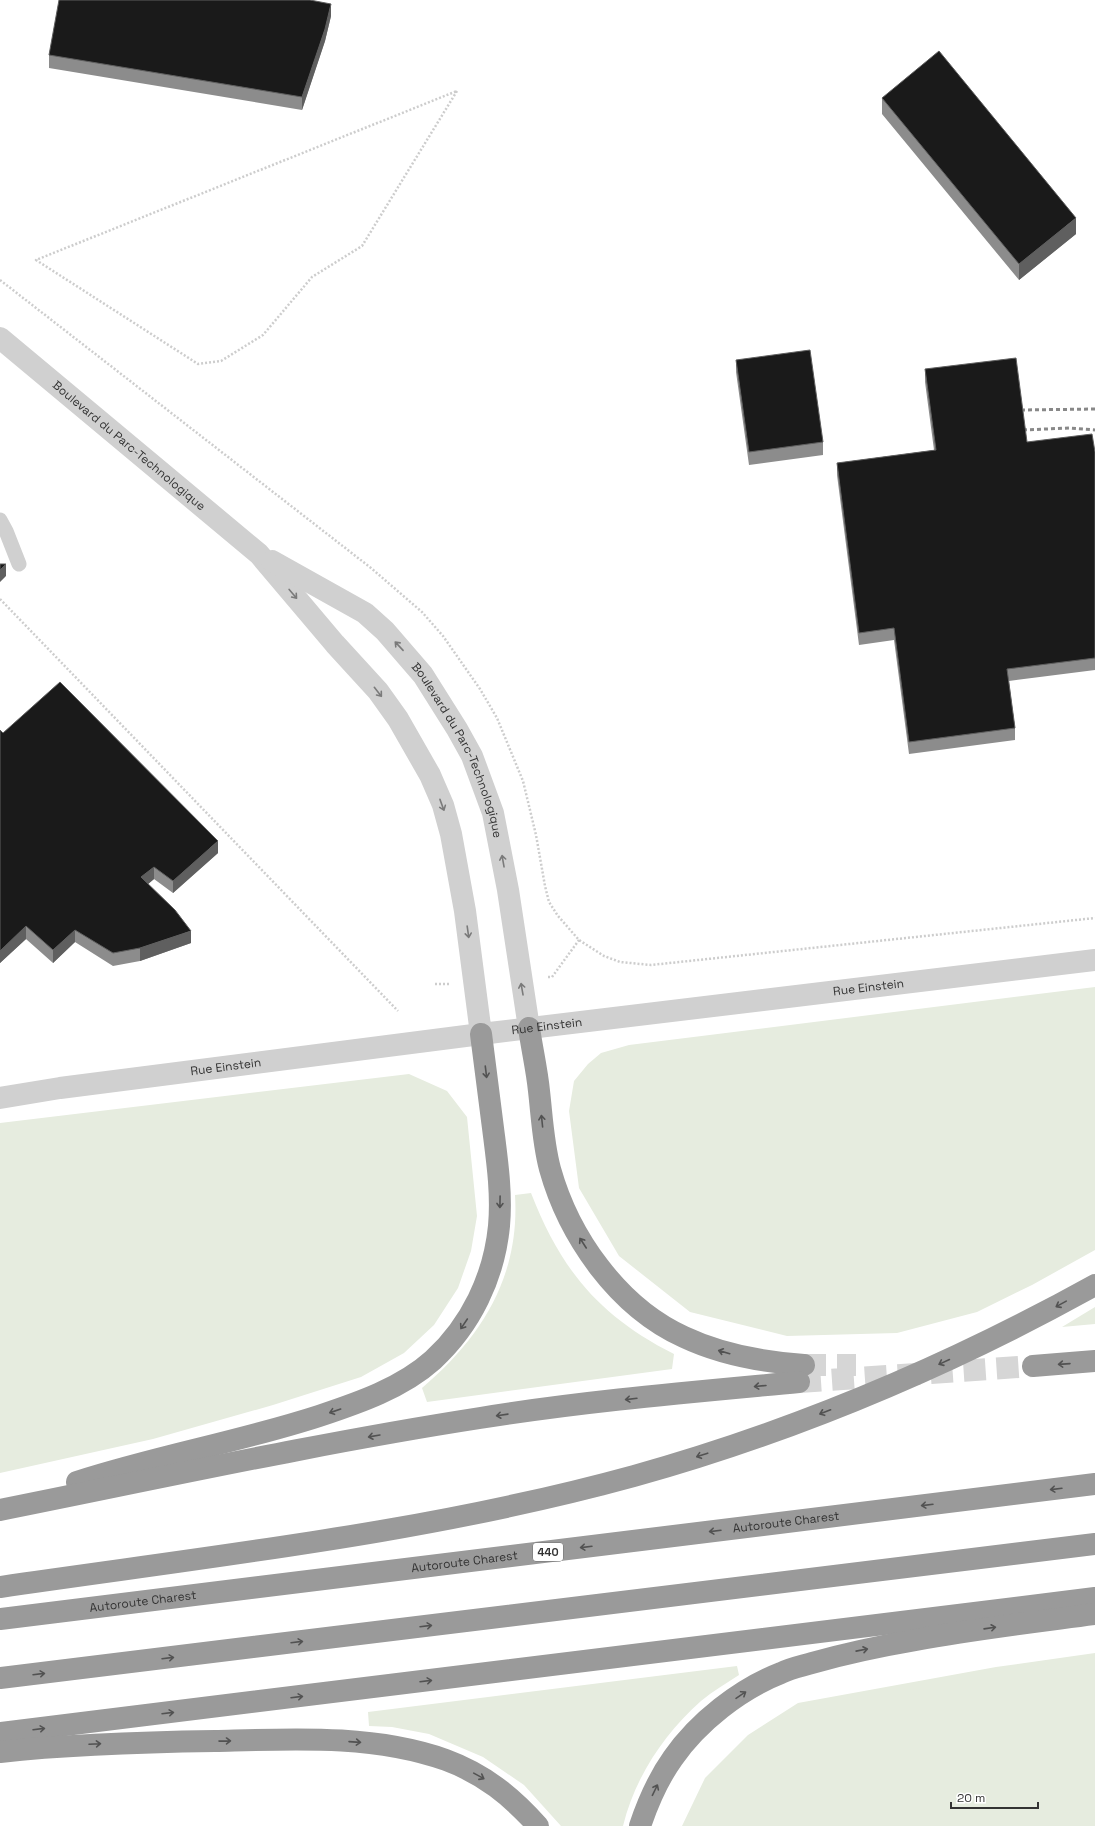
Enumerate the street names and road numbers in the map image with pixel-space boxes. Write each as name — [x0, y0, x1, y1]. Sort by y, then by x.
street label: Boulevard du Parc-Technologique — [49, 377, 209, 514]
street label: Boulevard du Parc-Technologique — [408, 659, 506, 839]
street label: Rue Einstein — [832, 975, 905, 1000]
street label: Rue Einstein — [511, 1014, 583, 1038]
street label: Rue Einstein — [190, 1054, 262, 1079]
street label: Autoroute Charest — [732, 1508, 840, 1537]
road number: 440 — [533, 1543, 563, 1561]
street label: Autoroute Charest — [410, 1547, 519, 1576]
street label: Autoroute Charest — [89, 1587, 197, 1616]

